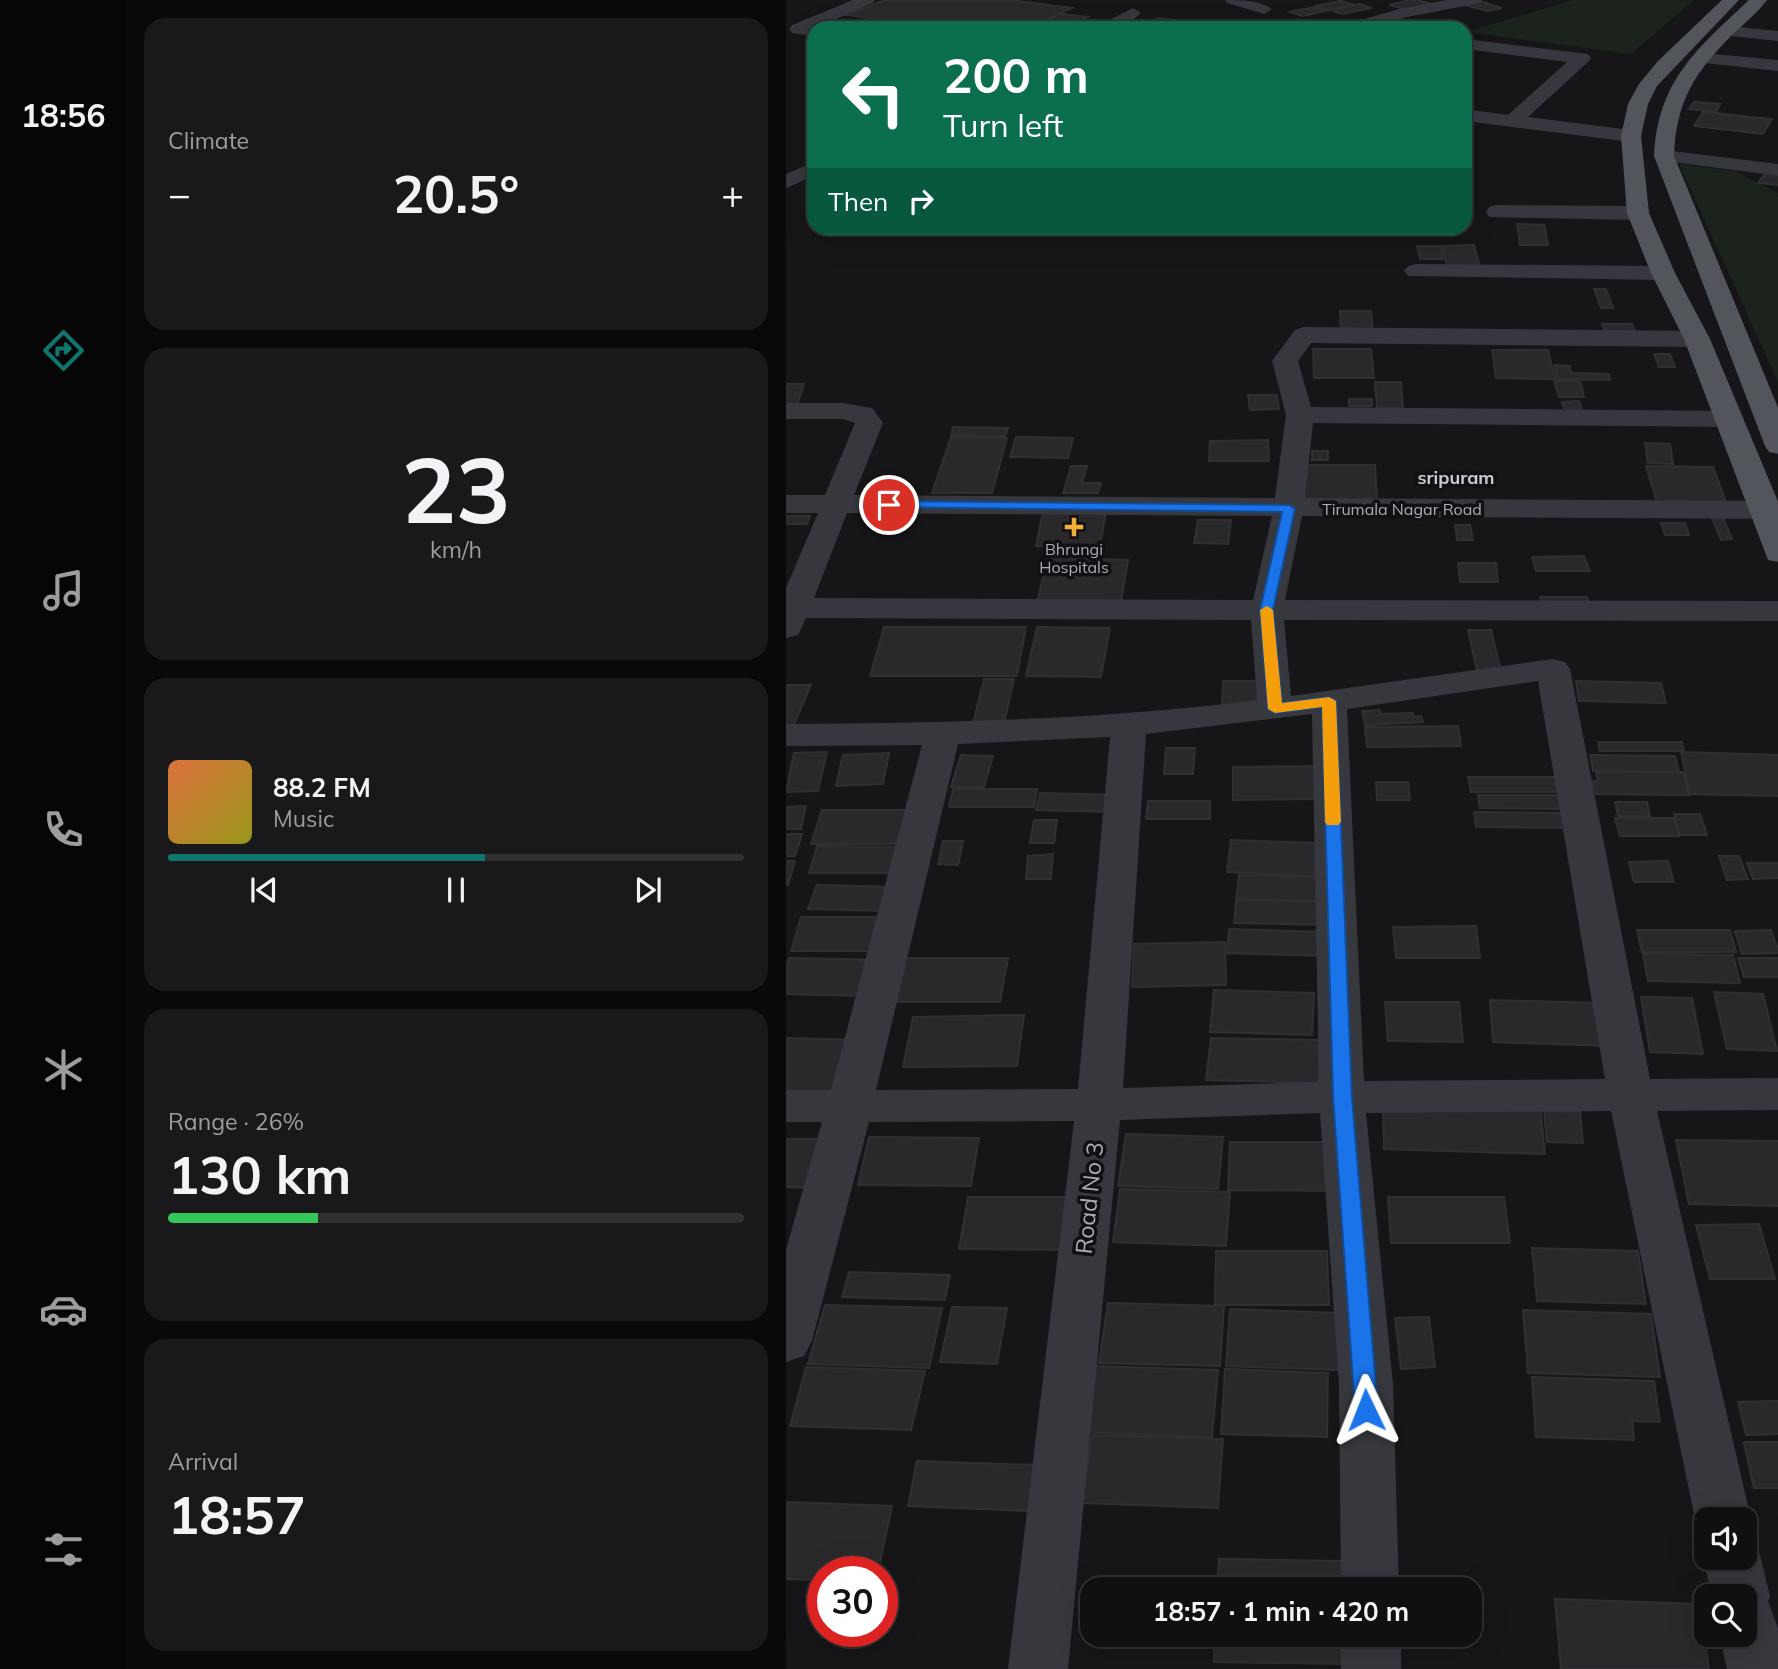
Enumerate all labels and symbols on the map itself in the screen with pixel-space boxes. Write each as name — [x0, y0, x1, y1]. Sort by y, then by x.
district label: sripuram — [1417, 466, 1495, 489]
pin — [859, 475, 919, 535]
street label: Tirumala Nagar Road — [1322, 499, 1482, 519]
marker: Bhrungi Hospitals — [1064, 517, 1084, 537]
place label: Bhrungi Hospitals — [1039, 539, 1109, 577]
street label: Road No 3 — [1069, 1141, 1109, 1255]
position arrow — [1329, 1373, 1403, 1447]
speed limit sign: 30 — [807, 1556, 898, 1647]

